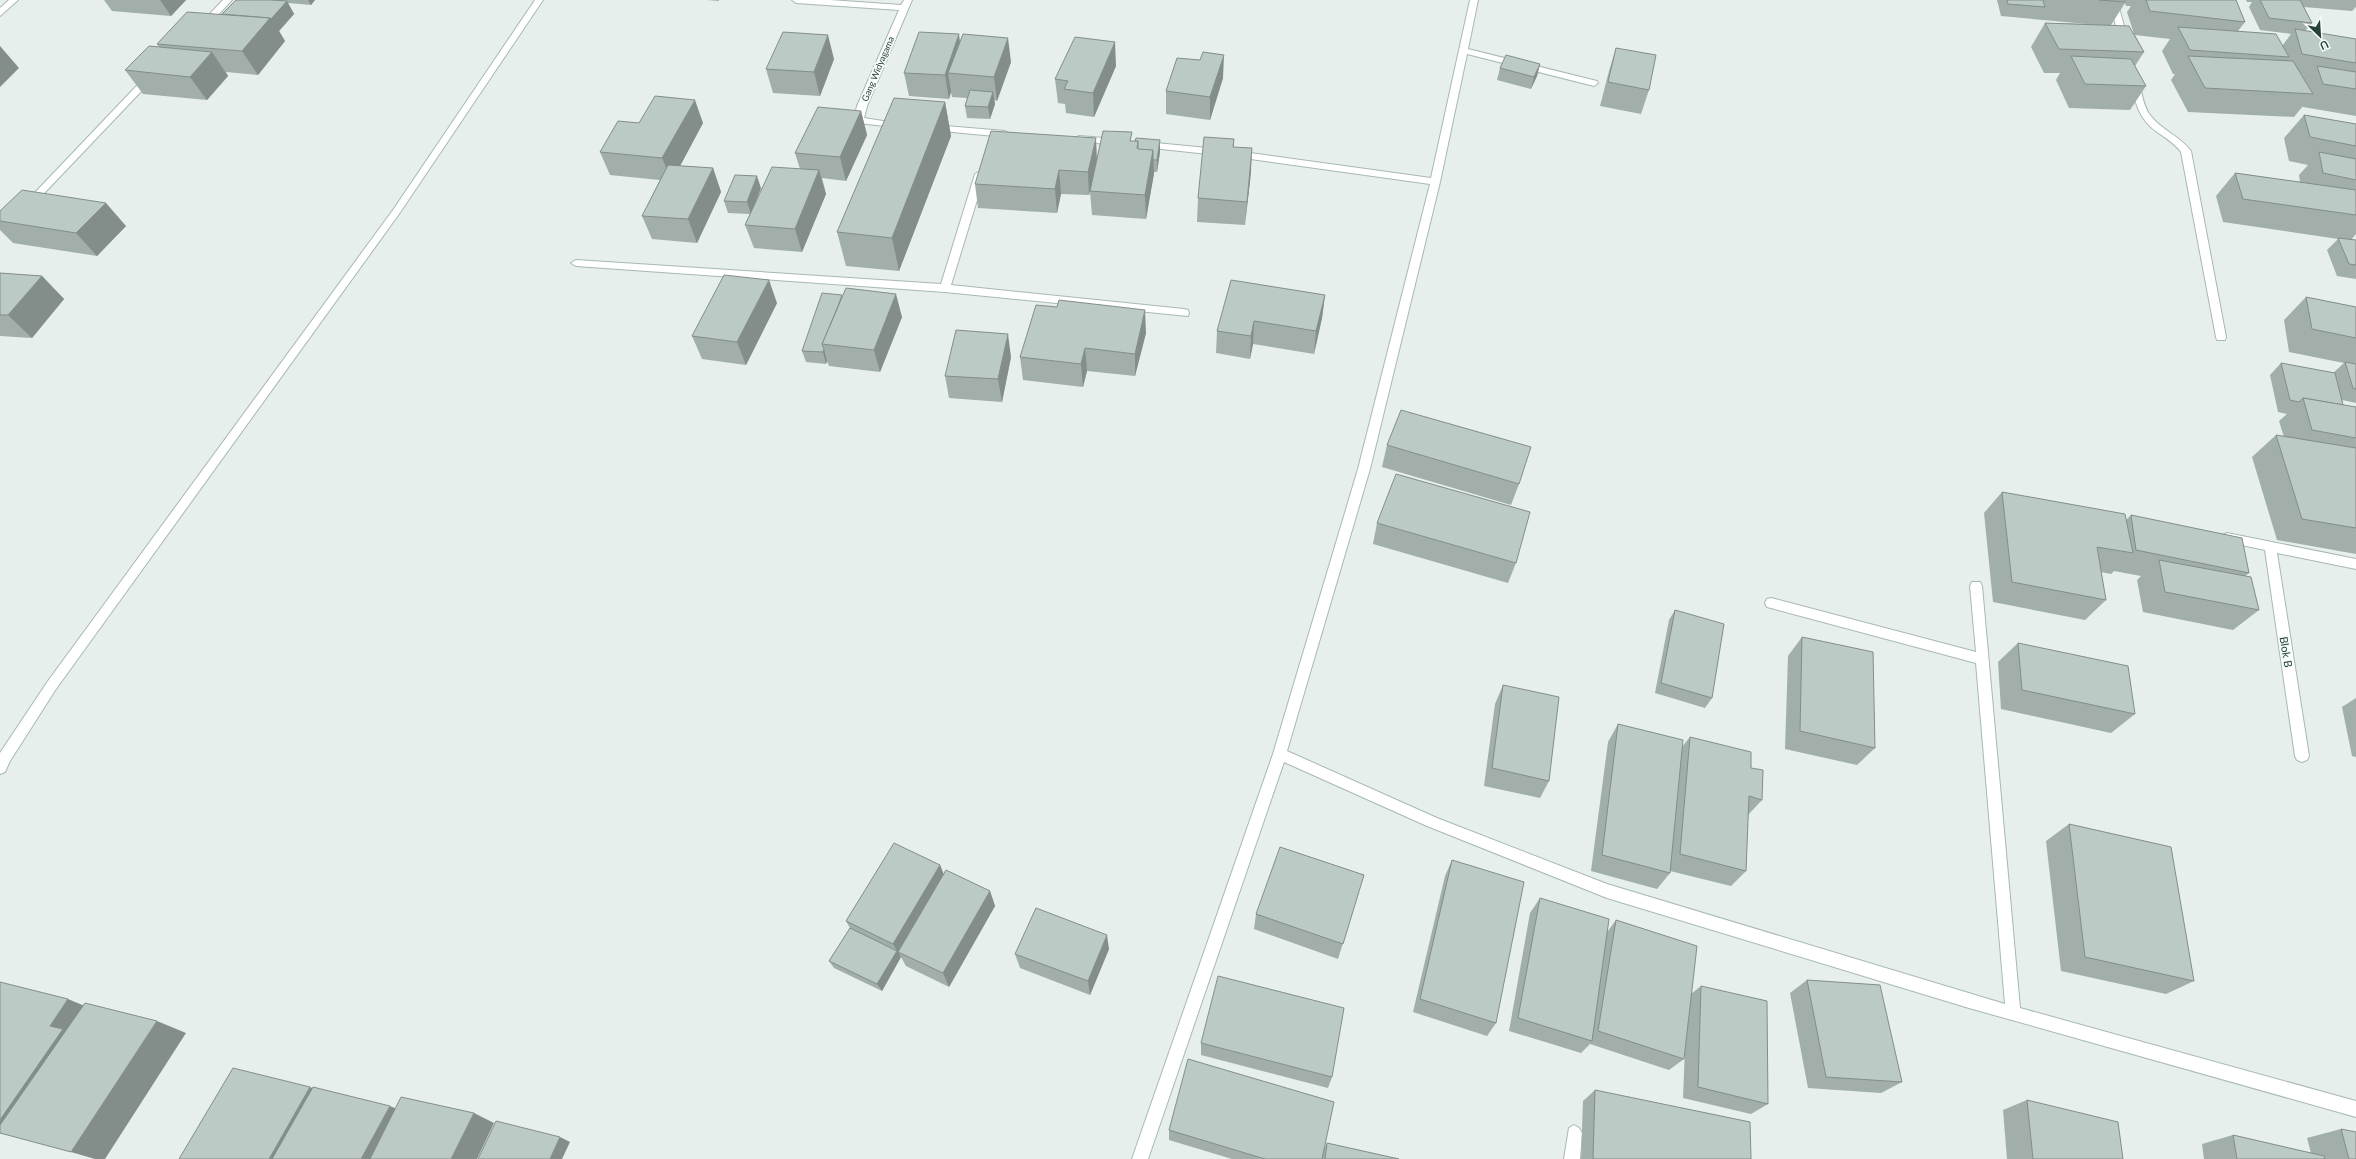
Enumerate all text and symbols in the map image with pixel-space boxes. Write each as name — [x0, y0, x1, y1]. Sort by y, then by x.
north arrow — [2300, 16, 2340, 56]
street label: Gang Widyagama — [859, 35, 896, 103]
text: U — [2318, 38, 2331, 53]
street label: Blok B — [2278, 635, 2295, 668]

